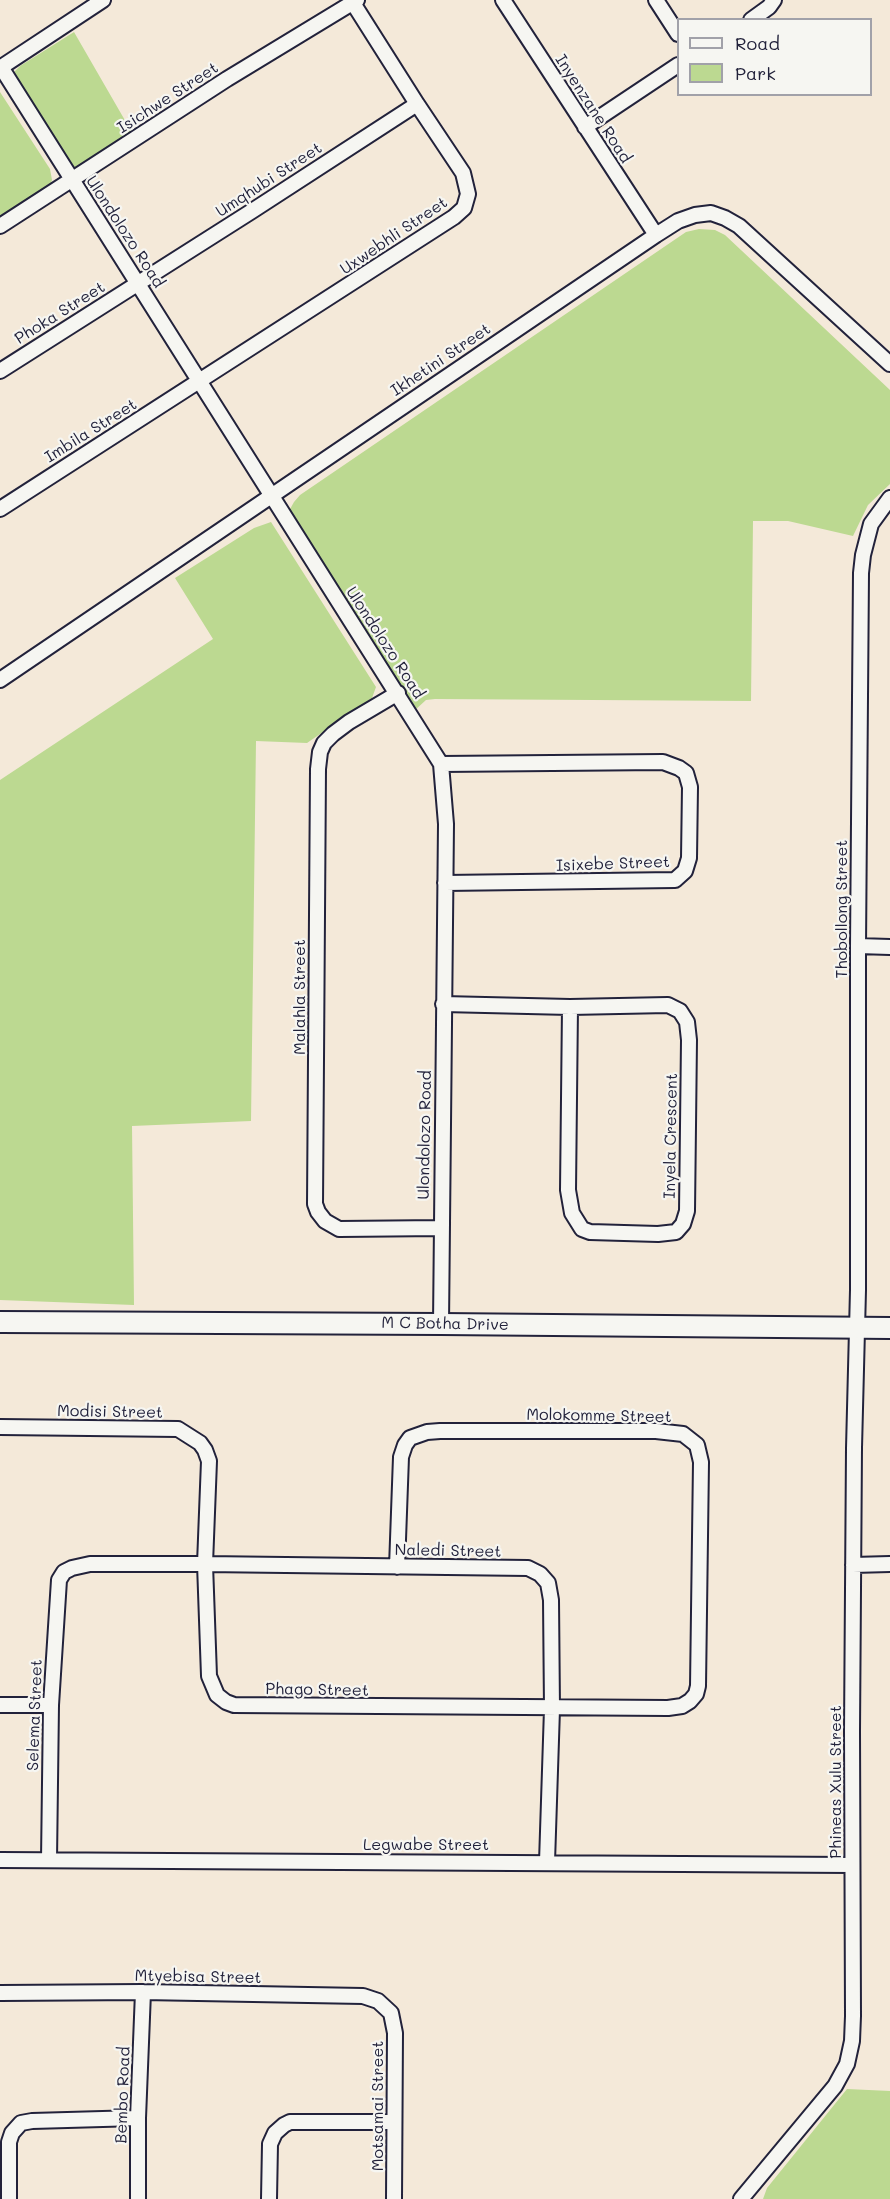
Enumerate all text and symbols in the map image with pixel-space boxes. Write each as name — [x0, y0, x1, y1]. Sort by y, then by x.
legend — [677, 18, 872, 96]
text: Road — [735, 31, 780, 55]
street label: Inyenzane Road — [551, 51, 635, 167]
street label: Isichwe Street — [114, 58, 222, 138]
text: Park — [735, 61, 776, 85]
street label: Umqhubi Street — [212, 139, 326, 221]
street label: Ulondolozo Road — [82, 172, 168, 292]
street label: Uxwebhli Street — [337, 193, 451, 279]
street label: Phoka Street — [11, 278, 109, 348]
street label: Ikhetini Street — [387, 320, 495, 400]
street label: Imbila Street — [41, 395, 141, 467]
street label: Ulondolozo Road — [342, 583, 428, 703]
street label: Thobollong Street — [832, 840, 852, 978]
street label: Isixebe Street — [556, 852, 670, 876]
street label: Malahla Street — [290, 939, 310, 1055]
street label: Ulondolozo Road — [414, 1070, 436, 1200]
street label: Inyela Crescent — [660, 1073, 682, 1199]
street label: M C Botha Drive — [381, 1313, 509, 1335]
street label: Modisi Street — [57, 1401, 163, 1423]
street label: Molokomme Street — [526, 1405, 672, 1427]
street label: Naledi Street — [394, 1540, 502, 1562]
street label: Selema Street — [23, 1659, 47, 1771]
street label: Phago Street — [265, 1679, 369, 1701]
street label: Phineas Xulu Street — [826, 1705, 846, 1859]
street label: Legwabe Street — [363, 1835, 489, 1855]
street label: Mtyebisa Street — [134, 1966, 262, 1988]
street label: Motsamai Street — [368, 2041, 388, 2171]
street label: Bembo Road — [112, 2046, 134, 2144]

